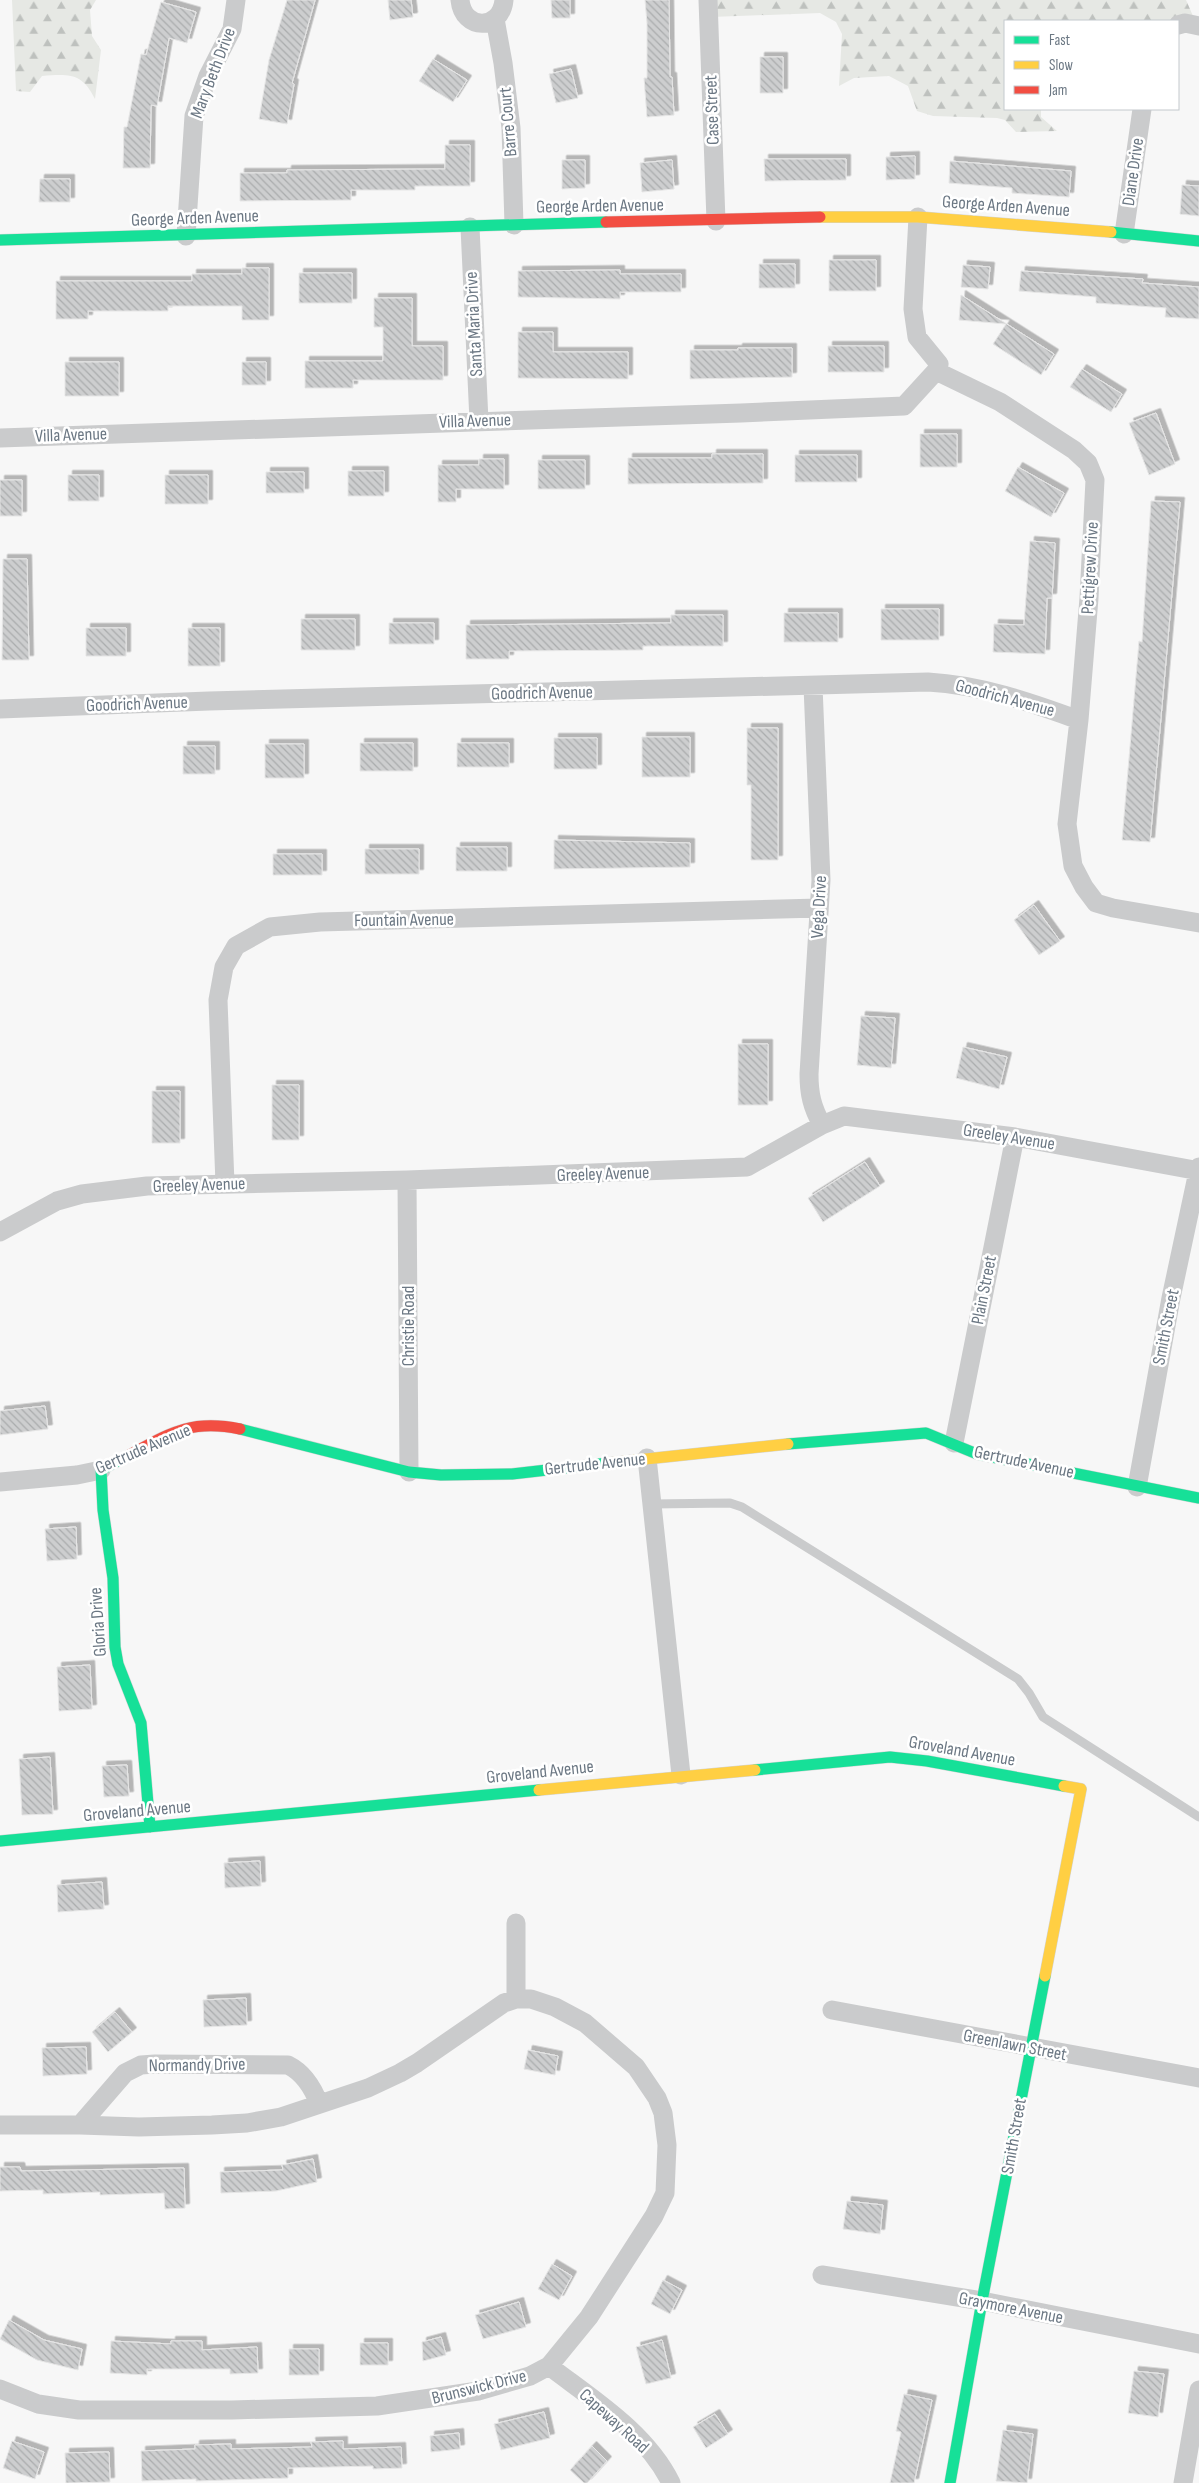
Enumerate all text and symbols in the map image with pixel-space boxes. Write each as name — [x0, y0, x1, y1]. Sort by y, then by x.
legend — [1004, 20, 1179, 110]
street label: Mary Beth Drive — [186, 25, 240, 121]
text: Fast — [1049, 31, 1071, 50]
text: Slow — [1049, 56, 1073, 75]
street label: Case Street — [700, 74, 724, 145]
text: Jam — [1048, 81, 1067, 100]
street label: Barre Court — [494, 86, 521, 158]
street label: Diane Drive — [1118, 137, 1148, 207]
street label: George Arden Avenue — [941, 191, 1071, 221]
street label: George Arden Avenue — [536, 194, 664, 218]
street label: George Arden Avenue — [131, 205, 259, 231]
street label: Santa Maria Drive — [461, 271, 487, 377]
street label: Villa Avenue — [439, 409, 511, 433]
street label: Villa Avenue — [35, 423, 107, 447]
street label: Pettigrew Drive — [1077, 521, 1103, 615]
street label: Goodrich Avenue — [953, 675, 1057, 721]
street label: Goodrich Avenue — [491, 682, 593, 704]
street label: Goodrich Avenue — [86, 692, 188, 716]
street label: Vega Drive — [807, 875, 831, 939]
street label: Fountain Avenue — [354, 909, 454, 931]
street label: Greeley Avenue — [962, 1119, 1056, 1155]
street label: Greeley Avenue — [556, 1162, 650, 1186]
street label: Greeley Avenue — [152, 1173, 246, 1197]
street label: Plain Street — [967, 1253, 1001, 1326]
street label: Christie Road — [398, 1286, 419, 1366]
street label: Smith Street — [1148, 1287, 1184, 1367]
street label: Gertrude Avenue — [92, 1420, 194, 1478]
street label: Gertrude Avenue — [972, 1441, 1076, 1483]
street label: Gertrude Avenue — [543, 1448, 647, 1480]
street label: Gloria Drive — [85, 1587, 111, 1657]
street label: Groveland Avenue — [907, 1731, 1017, 1771]
street label: Groveland Avenue — [485, 1756, 595, 1788]
street label: Groveland Avenue — [82, 1796, 192, 1826]
street label: Greenlawn Street — [962, 2025, 1069, 2065]
street label: Normandy Drive — [148, 2054, 246, 2076]
street label: Smith Street — [997, 2096, 1031, 2176]
street label: Graymore Avenue — [957, 2288, 1065, 2328]
street label: Brunswick Drive — [430, 2365, 528, 2409]
street label: Capeway Road — [575, 2384, 653, 2458]

